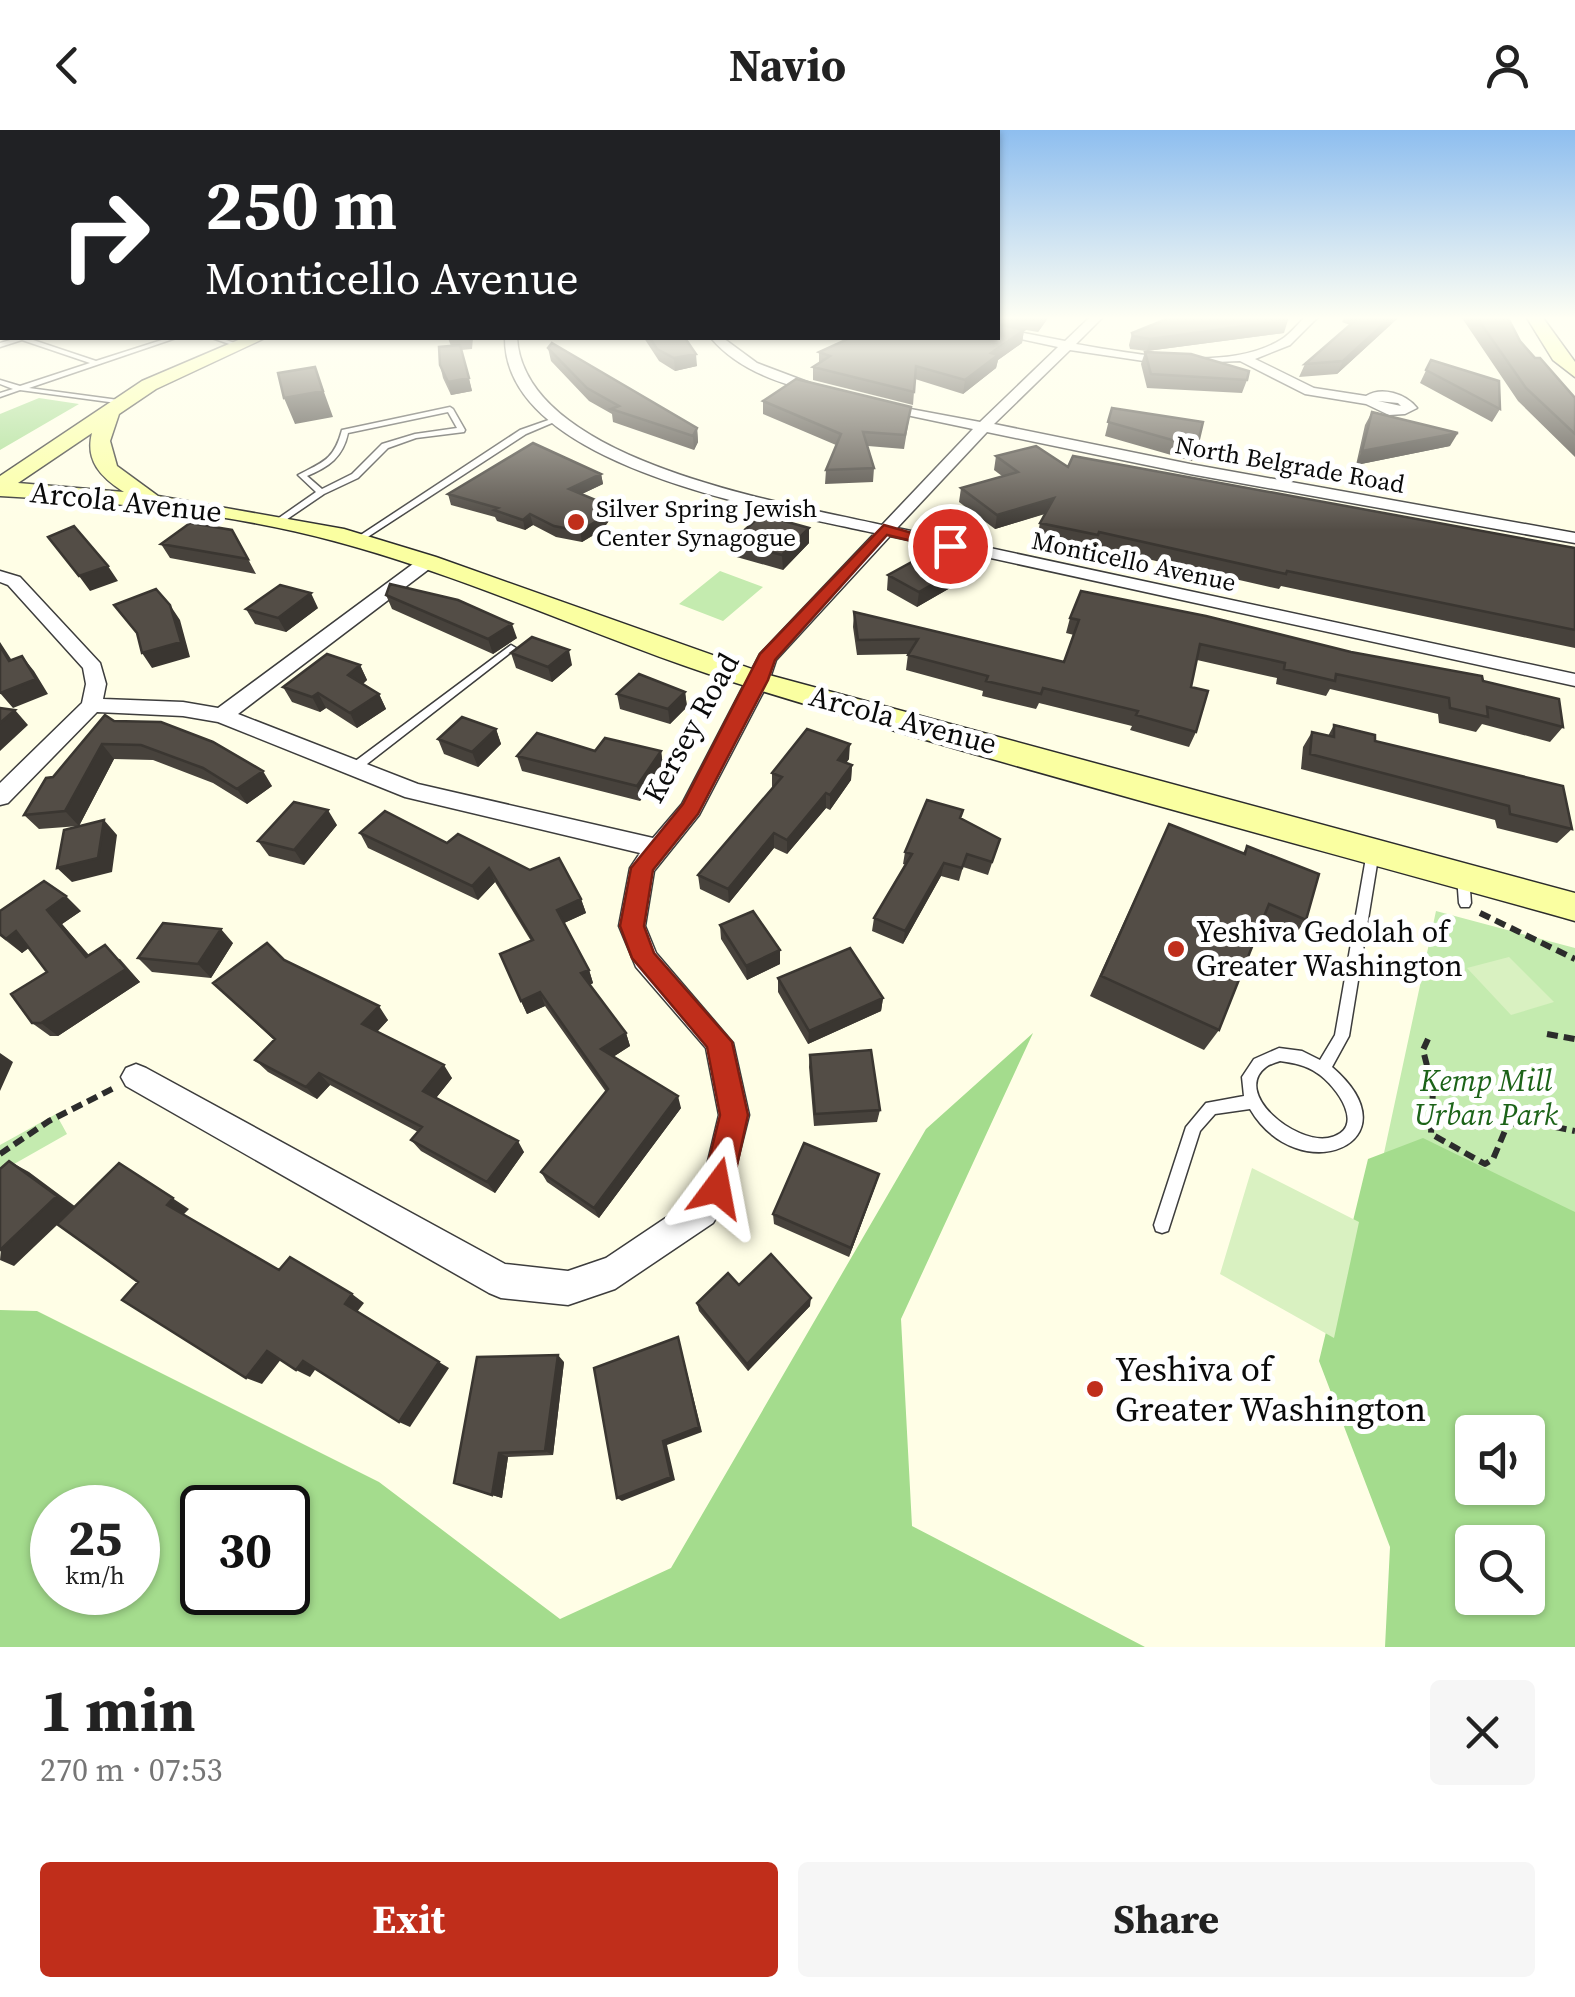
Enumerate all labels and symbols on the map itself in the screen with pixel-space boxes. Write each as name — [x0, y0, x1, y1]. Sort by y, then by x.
street label: North Belgrade Road — [1172, 427, 1408, 501]
street label: Arcola Avenue — [28, 471, 224, 532]
place label: Silver Spring Jewish Center Synagogue — [596, 491, 817, 554]
pin — [908, 504, 993, 589]
marker: Silver Spring Jewish Center Synagogue — [565, 511, 587, 533]
street label: Monticello Avenue — [1029, 523, 1239, 599]
street label: Kersey Road — [633, 645, 749, 810]
street label: Arcola Avenue — [805, 675, 1001, 764]
place label: Yeshiva Gedolah of Greater Washington — [1196, 911, 1463, 986]
marker: Yeshiva Gedolah of Greater Washington — [1165, 938, 1187, 960]
park label: Kemp Mill Urban Park — [1414, 1060, 1559, 1135]
position arrow — [665, 1136, 769, 1240]
place label: Yeshiva of Greater Washington — [1115, 1345, 1426, 1433]
marker: Yeshiva of Greater Washington — [1084, 1378, 1106, 1400]
speed limit sign: 30 — [180, 1485, 310, 1615]

